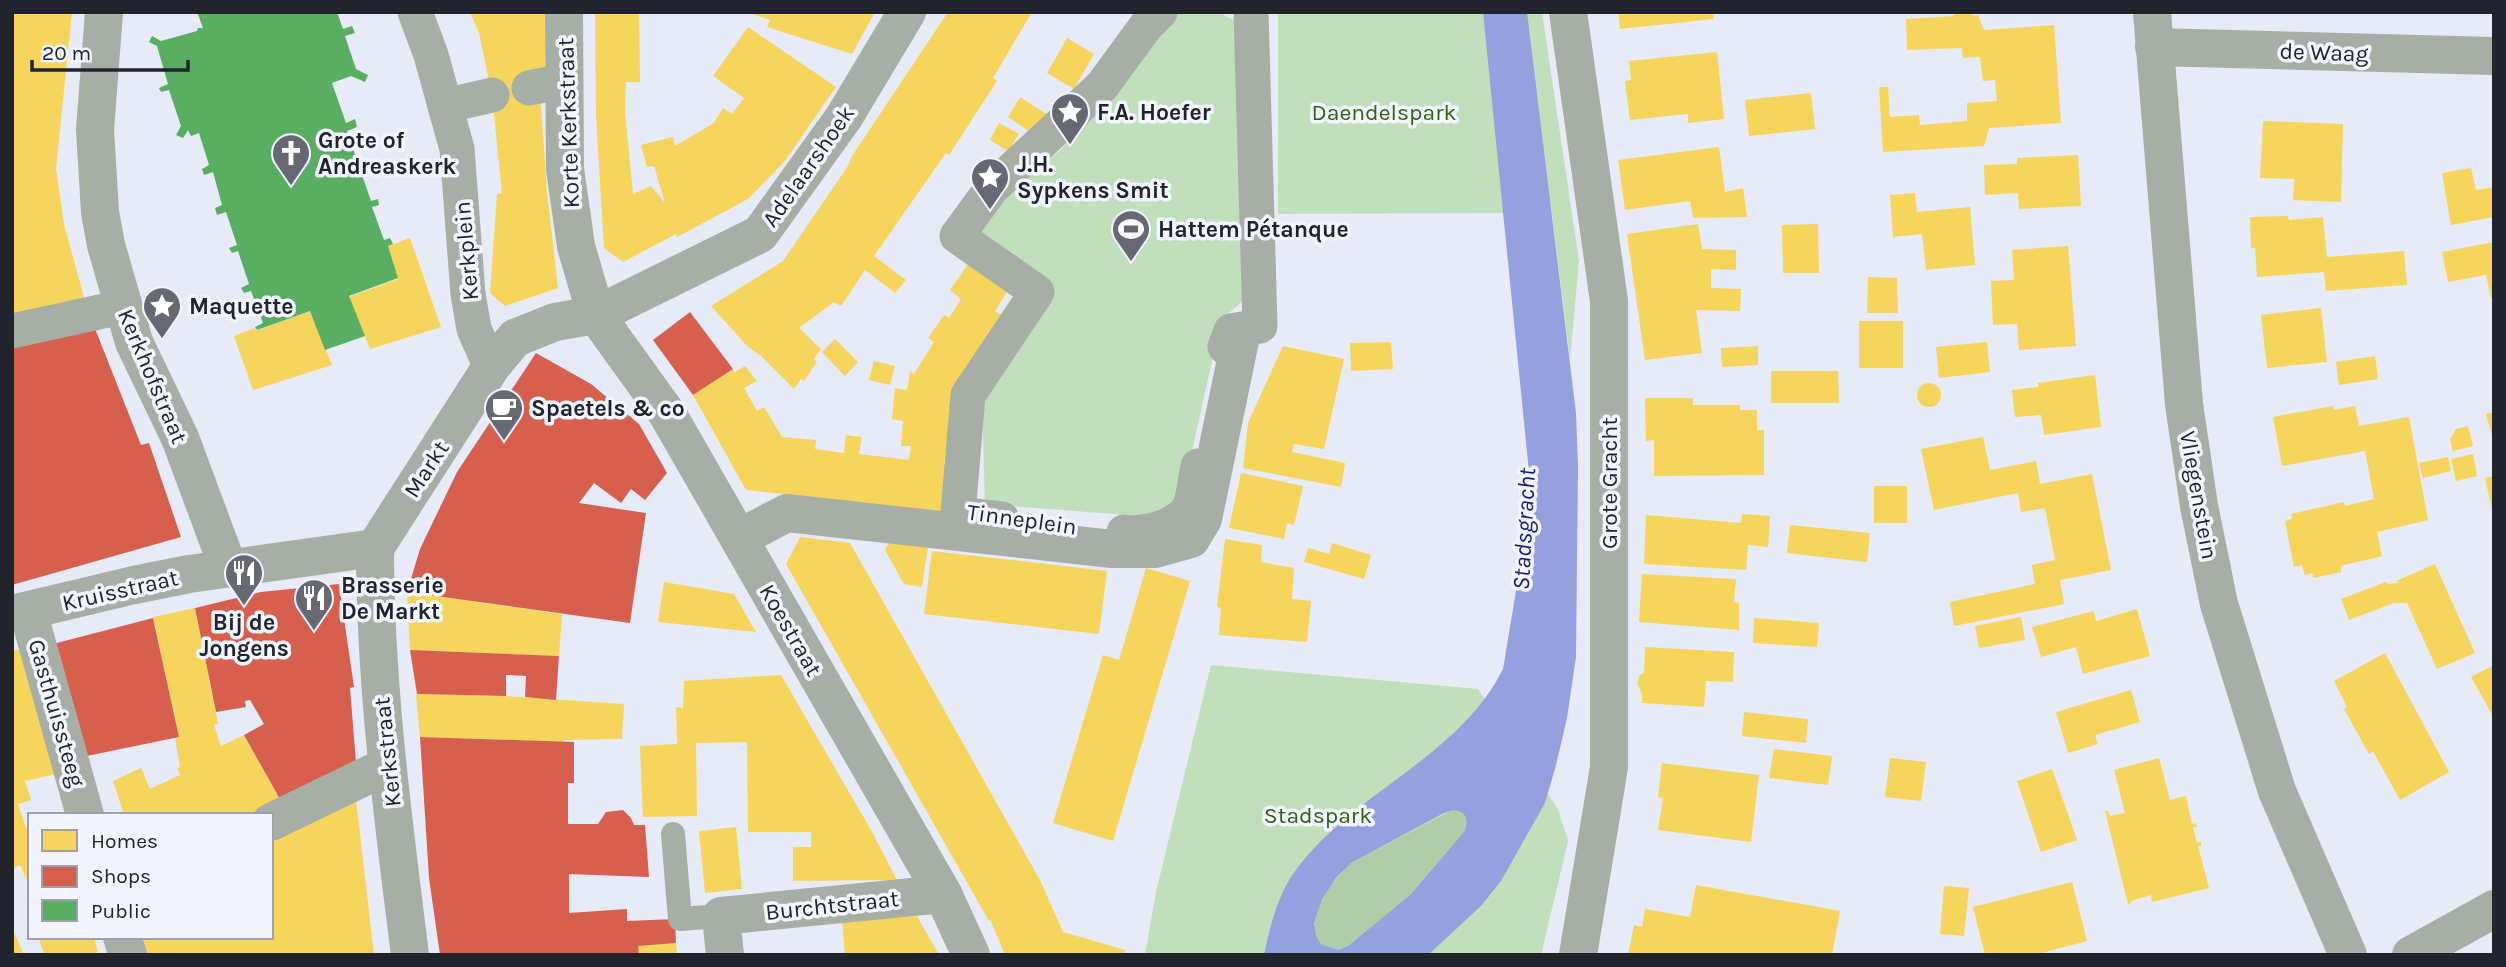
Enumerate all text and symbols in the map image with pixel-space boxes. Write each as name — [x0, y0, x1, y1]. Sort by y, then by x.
scale bar — [32, 28, 187, 72]
street label: Korte Kerkstraat — [552, 37, 585, 209]
street label: de Waag — [2279, 37, 2369, 68]
text: 20 m — [42, 41, 91, 65]
place icon: F.A. Hoefer — [1049, 91, 1091, 146]
place label: F.A. Hoefer — [1097, 99, 1211, 126]
park label: Daendelspark — [1312, 99, 1456, 126]
street label: Adelaarshoek — [757, 100, 860, 232]
place label: Grote of Andreaskerk — [318, 127, 456, 180]
church icon: Grote of Andreaskerk — [270, 132, 312, 187]
place label: J.H. Sypkens Smit — [1017, 151, 1168, 204]
place icon: J.H. Sypkens Smit — [969, 156, 1011, 211]
street label: Kerkplein — [449, 200, 484, 302]
sports icon: Hattem Pétanque — [1110, 208, 1152, 263]
place label: Hattem Pétanque — [1158, 216, 1349, 243]
place icon: Maquette — [141, 285, 183, 340]
place label: Maquette — [189, 293, 294, 320]
street label: Kerkhofstraat — [112, 305, 193, 448]
cafe icon: Spaetels & co — [483, 387, 525, 442]
place label: Spaetels & co — [531, 395, 685, 422]
street label: Grote Gracht — [1596, 417, 1623, 549]
street label: Vliegenstein — [2174, 429, 2223, 561]
street label: Markt — [398, 436, 455, 503]
water label: Stadsgracht — [1507, 466, 1541, 591]
street label: Tinneplein — [965, 498, 1078, 541]
restaurant icon: Bij de Jongens — [223, 552, 265, 607]
street label: Kruisstraat — [59, 564, 181, 617]
place label: Brasserie De Markt — [341, 572, 444, 625]
restaurant icon: Brasserie De Markt — [293, 577, 335, 632]
street label: Koestraat — [754, 580, 828, 681]
place label: Bij de Jongens — [199, 609, 289, 662]
street label: Gasthuissteeg — [23, 636, 90, 790]
street label: Kerkstraat — [368, 695, 407, 808]
park label: Stadspark — [1264, 802, 1372, 829]
legend — [28, 813, 273, 939]
text: Homes — [91, 829, 158, 853]
text: Shops — [91, 864, 151, 888]
street label: Burchtstraat — [764, 885, 900, 926]
text: Public — [91, 899, 151, 923]

